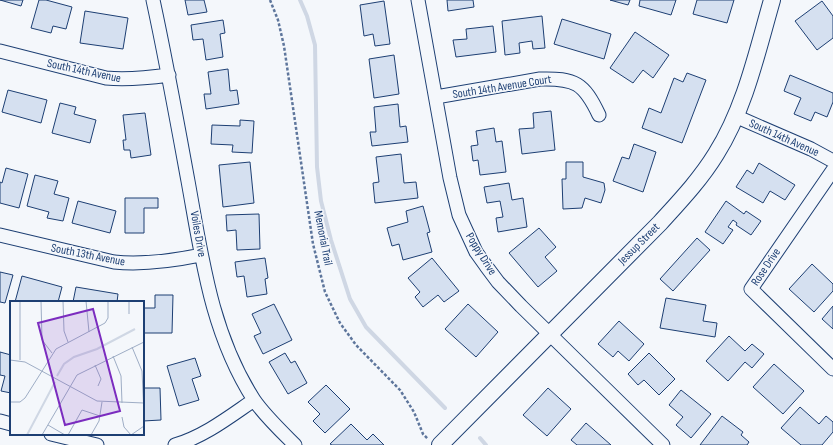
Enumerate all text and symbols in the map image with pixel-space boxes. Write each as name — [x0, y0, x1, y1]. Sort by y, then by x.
street label: South 14th Avenue — [46, 56, 122, 86]
street label: South 14th Avenue Court — [451, 72, 553, 102]
street label: South 14th Avenue — [747, 116, 822, 160]
street label: Memorial Trail — [310, 209, 336, 267]
street label: Voiles Drive — [187, 210, 209, 258]
street label: Jessup Street — [614, 220, 663, 269]
street label: Poppy Drive — [462, 230, 500, 278]
street label: South 13th Avenue — [50, 240, 126, 270]
street label: Rose Drive — [748, 245, 784, 289]
inset map — [10, 301, 144, 435]

